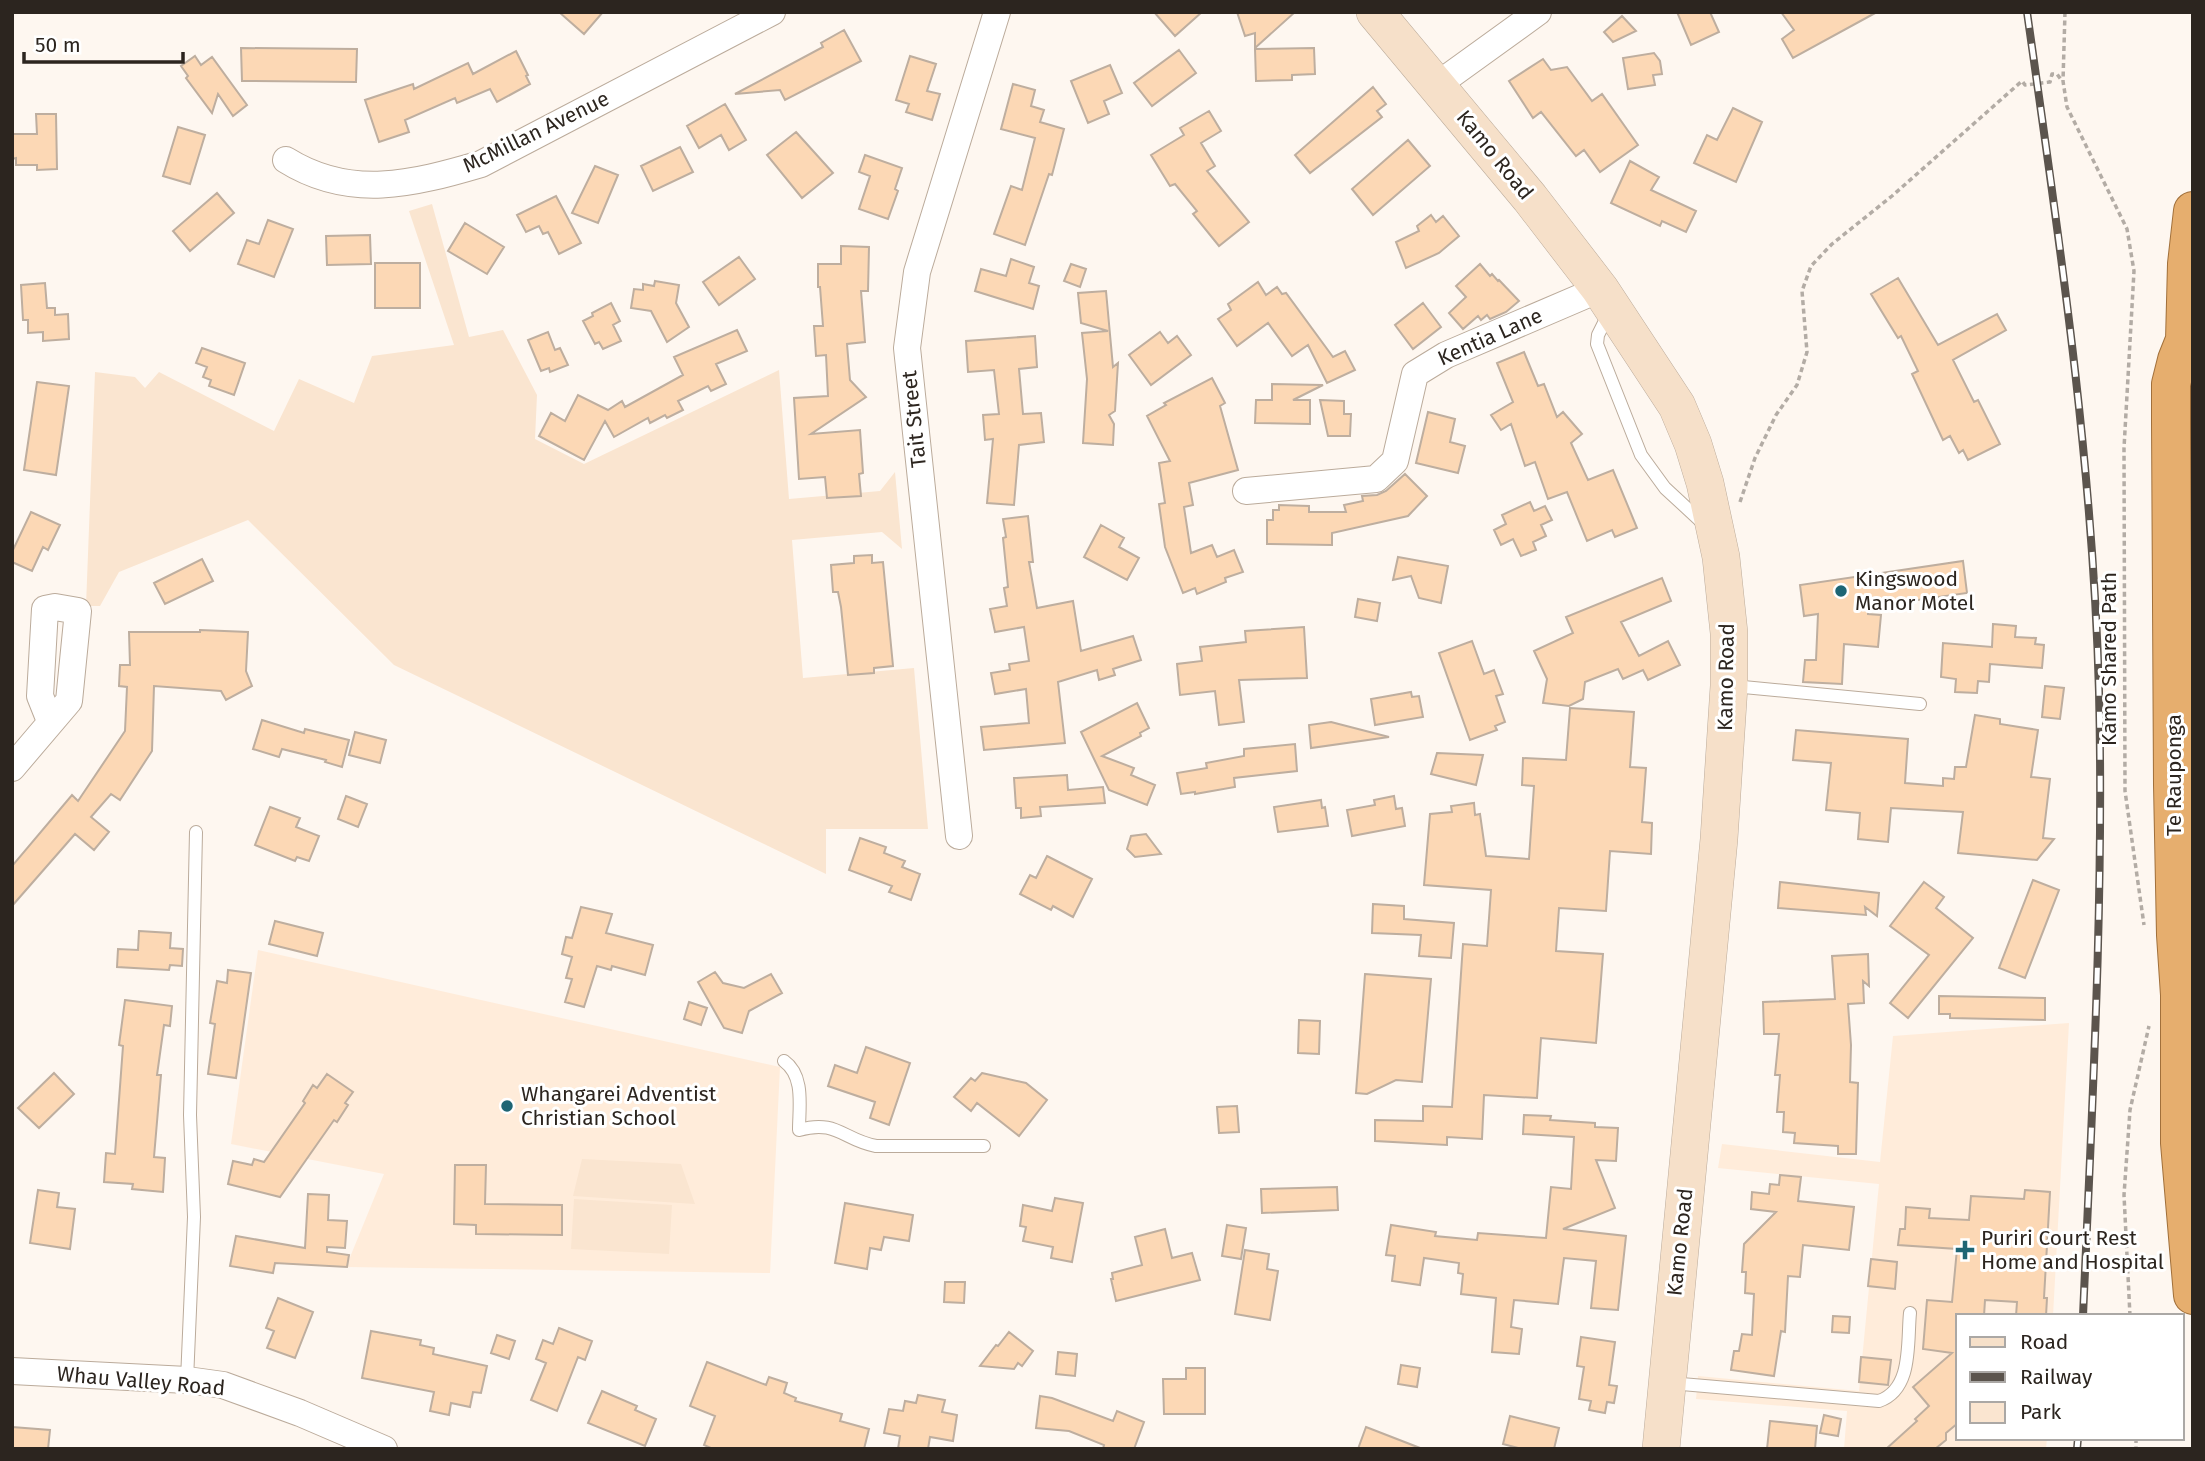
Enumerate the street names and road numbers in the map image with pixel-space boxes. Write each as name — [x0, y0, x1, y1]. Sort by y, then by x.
street label: McMillan Avenue — [458, 85, 614, 179]
street label: Kamo Road — [1451, 105, 1539, 205]
street label: Kentia Lane — [1434, 302, 1546, 372]
street label: Tait Street — [896, 369, 932, 469]
street label: Kamo Shared Path — [2096, 572, 2122, 746]
street label: Kamo Road — [1712, 623, 1740, 731]
street label: Te Rauponga — [2161, 714, 2187, 836]
street label: Kamo Road — [1661, 1187, 1699, 1297]
street label: Whau Valley Road — [56, 1361, 226, 1401]

